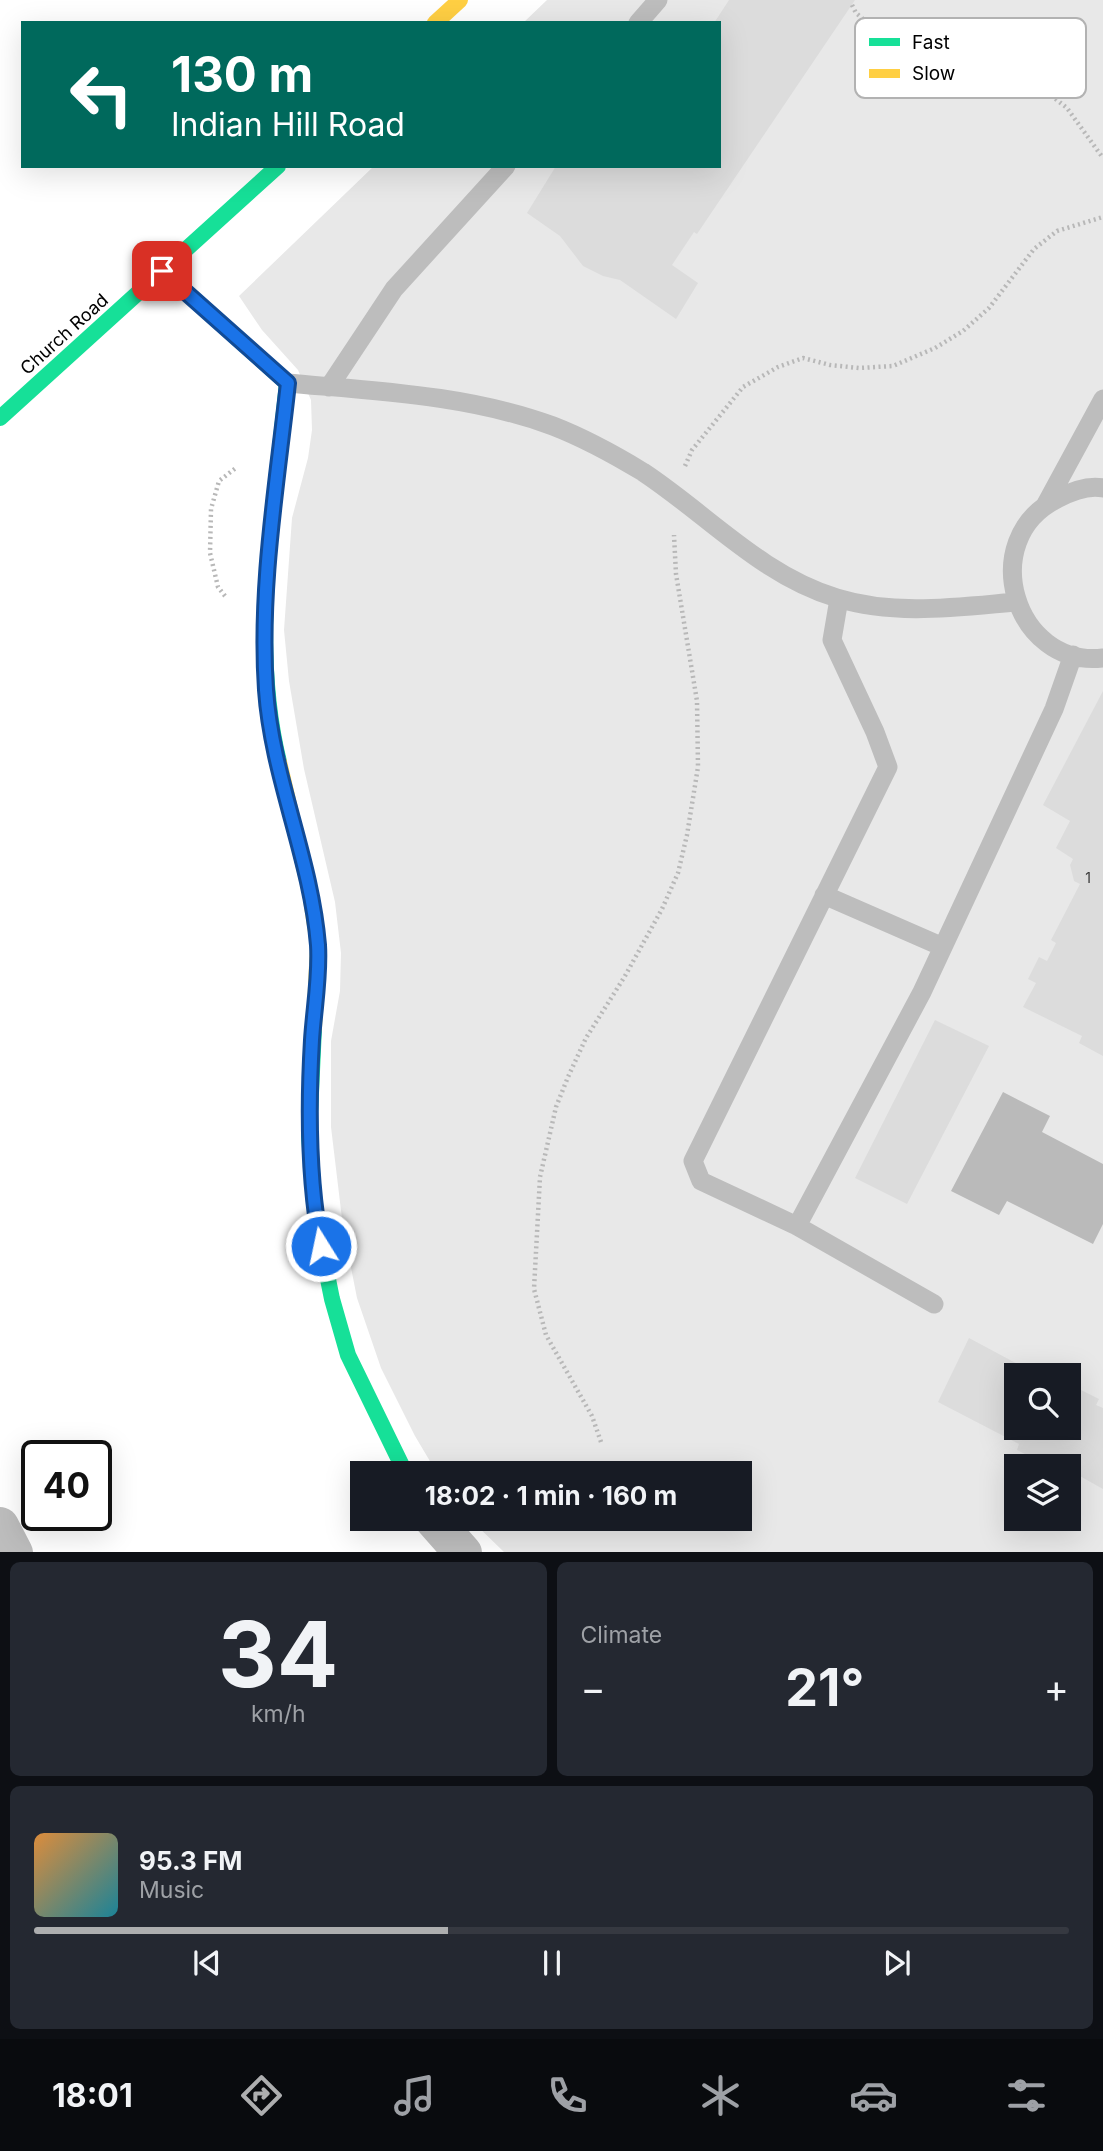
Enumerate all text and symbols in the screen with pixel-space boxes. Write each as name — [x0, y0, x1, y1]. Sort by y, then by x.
legend — [855, 18, 1086, 98]
text: Fast — [912, 31, 950, 54]
text: 130 m — [171, 45, 313, 104]
icon: left — [56, 49, 147, 140]
text: Slow — [912, 62, 955, 85]
text: Indian Hill Road — [171, 105, 405, 144]
pin — [132, 241, 192, 301]
icon: arrive — [143, 252, 181, 290]
street label: Church Road — [16, 289, 112, 379]
house number: 1 — [1085, 869, 1091, 886]
position arrow — [284, 1209, 358, 1283]
map controls — [1004, 1363, 1081, 1531]
button: search — [1004, 1363, 1081, 1440]
speed limit sign: 40 — [21, 1440, 112, 1531]
button: layers — [1004, 1454, 1081, 1531]
text: 18:02 · 1 min · 160 m — [425, 1480, 677, 1511]
text: 34 — [218, 1599, 338, 1709]
text: Climate — [581, 1621, 662, 1649]
text: 21° — [785, 1656, 864, 1719]
text: − — [581, 1665, 606, 1711]
text: + — [1044, 1665, 1069, 1711]
text: km/h — [251, 1700, 306, 1728]
text: 95.3 FM — [139, 1845, 242, 1876]
text: Music — [139, 1876, 204, 1904]
icon: previous — [188, 1944, 226, 1982]
icon: pause — [533, 1944, 571, 1982]
icon: next — [878, 1944, 916, 1982]
icon: directions — [237, 2071, 286, 2120]
icon: music — [390, 2071, 439, 2120]
icon: phone — [543, 2071, 592, 2120]
icon: climate — [696, 2071, 745, 2120]
icon: car — [849, 2071, 898, 2120]
icon: filters — [1002, 2071, 1051, 2120]
text: 18:01 — [52, 2076, 133, 2115]

